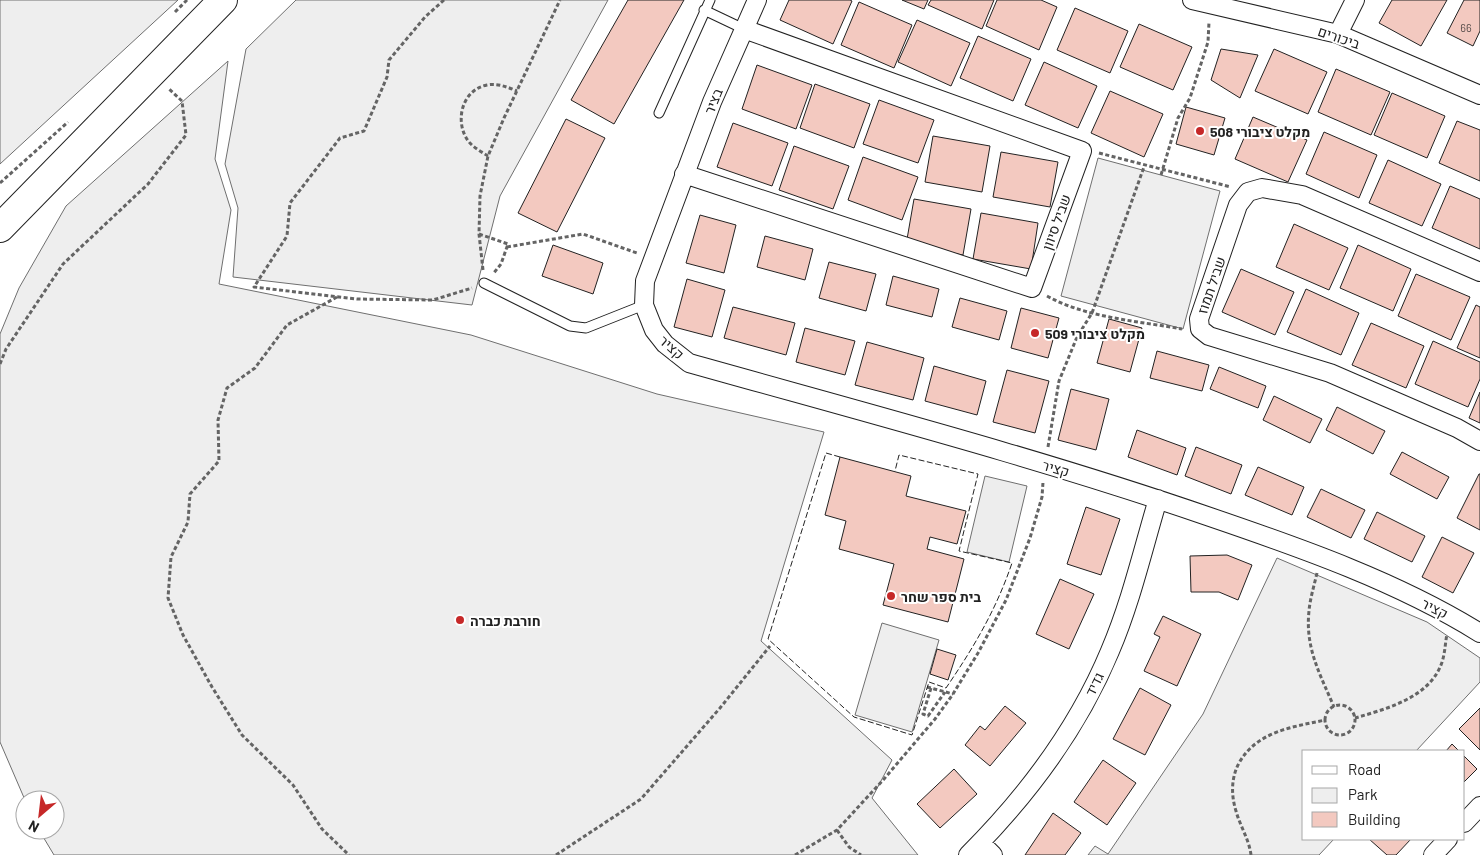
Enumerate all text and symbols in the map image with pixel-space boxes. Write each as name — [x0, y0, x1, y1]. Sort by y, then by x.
house number: 66 — [1460, 21, 1472, 34]
street label: ביכורים — [1316, 22, 1363, 52]
street label: בציר — [700, 85, 726, 116]
place label: מקלט ציבורי 508 — [1210, 123, 1310, 140]
marker: מקלט ציבורי 508 — [1194, 125, 1206, 137]
street label: שביל סיוון — [1038, 192, 1074, 252]
street label: שביל תמוז — [1193, 254, 1229, 316]
place label: מקלט ציבורי 509 — [1045, 325, 1145, 342]
marker: מקלט ציבורי 509 — [1029, 327, 1041, 339]
street label: קציר — [656, 331, 688, 363]
street label: קציר — [1040, 456, 1072, 480]
place label: בית ספר שחר — [901, 588, 981, 605]
marker: בית ספר שחר — [885, 590, 897, 602]
street label: קציר — [1419, 594, 1451, 622]
place label: חורבת כברה — [470, 612, 541, 629]
marker: חורבת כברה — [454, 614, 466, 626]
street label: גדיד — [1081, 669, 1107, 699]
legend — [1302, 750, 1465, 840]
text: Road — [1348, 760, 1381, 778]
text: Park — [1348, 785, 1378, 803]
north arrow — [15, 790, 65, 840]
text: Building — [1348, 810, 1401, 828]
text: N — [26, 817, 42, 837]

